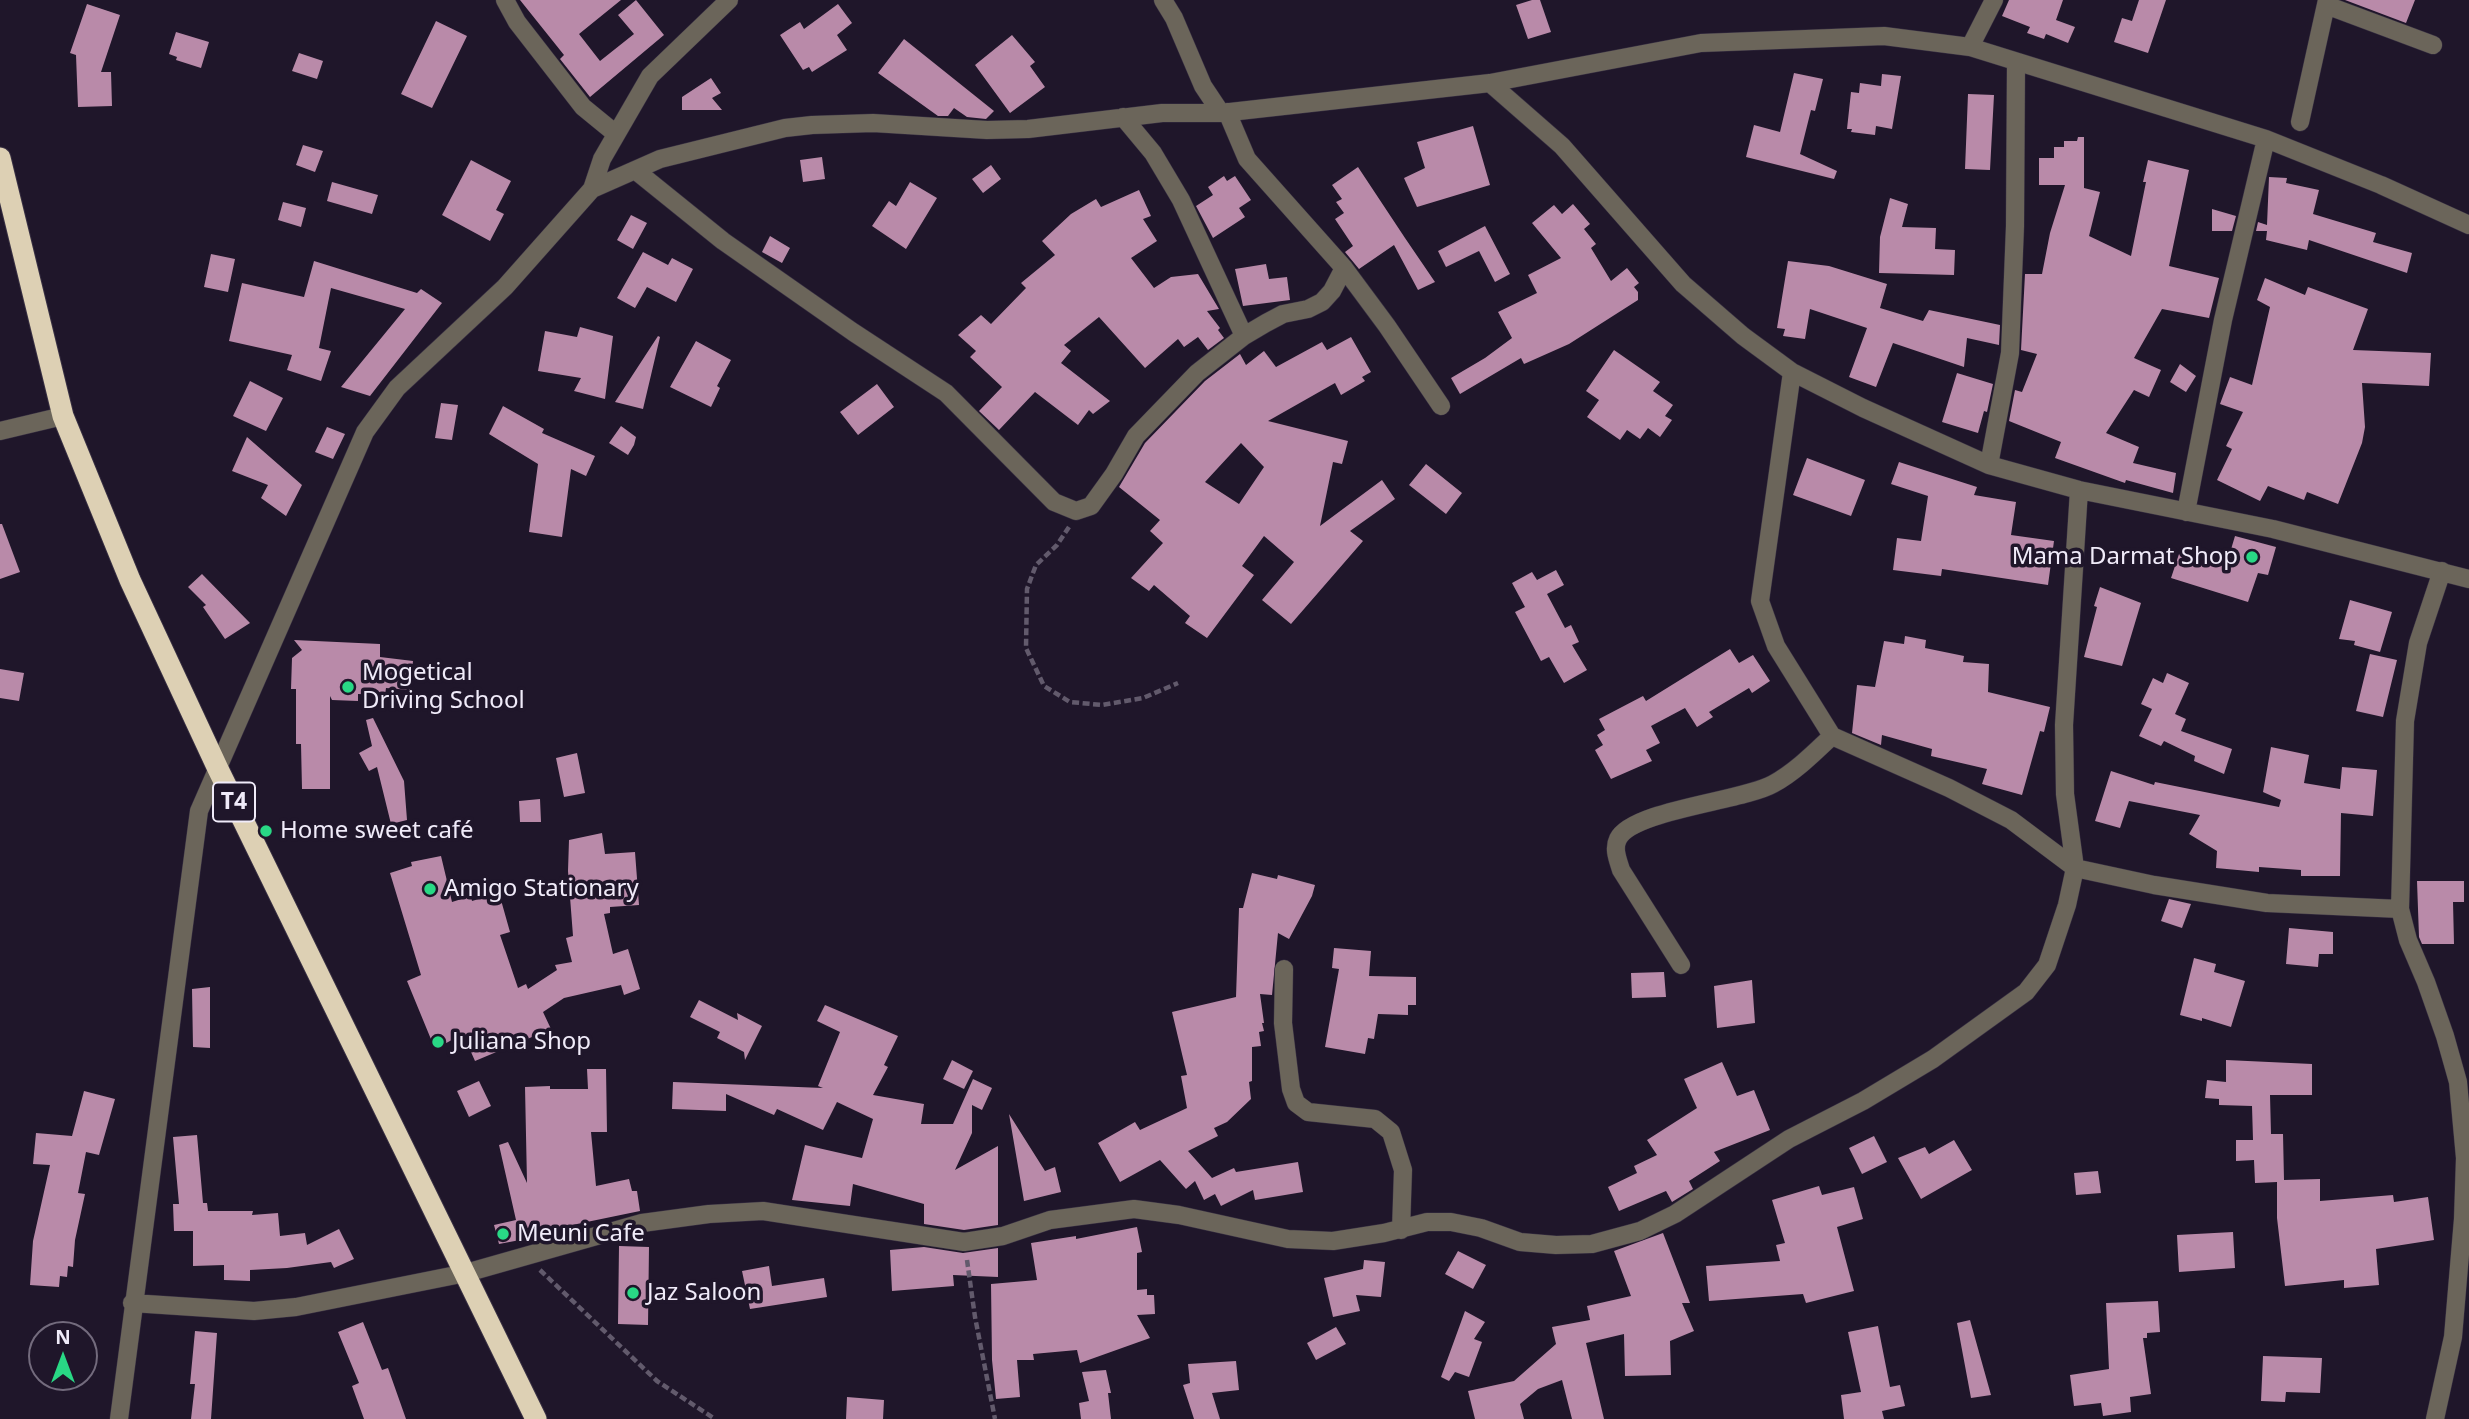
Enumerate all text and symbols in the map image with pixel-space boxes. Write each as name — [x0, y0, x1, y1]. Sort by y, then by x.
place label: Mama Darmat Shop — [2012, 543, 2238, 571]
marker: Mama Darmat Shop — [2244, 549, 2260, 565]
place label: Mogetical Driving School — [362, 659, 525, 715]
marker: Mogetical Driving School — [340, 679, 356, 695]
road number: T4 — [213, 782, 255, 822]
place label: Home sweet café — [280, 817, 474, 845]
marker: Home sweet café — [258, 823, 274, 839]
place label: Amigo Stationary — [444, 875, 639, 903]
marker: Amigo Stationary — [422, 881, 438, 897]
place label: Juliana Shop — [452, 1028, 591, 1056]
marker: Juliana Shop — [430, 1034, 446, 1050]
place label: Meuni Cafe — [517, 1220, 645, 1248]
marker: Meuni Cafe — [495, 1226, 511, 1242]
place label: Jaz Saloon — [647, 1279, 761, 1307]
marker: Jaz Saloon — [625, 1285, 641, 1301]
north arrow — [28, 1321, 98, 1391]
text: N — [55, 1324, 71, 1350]

